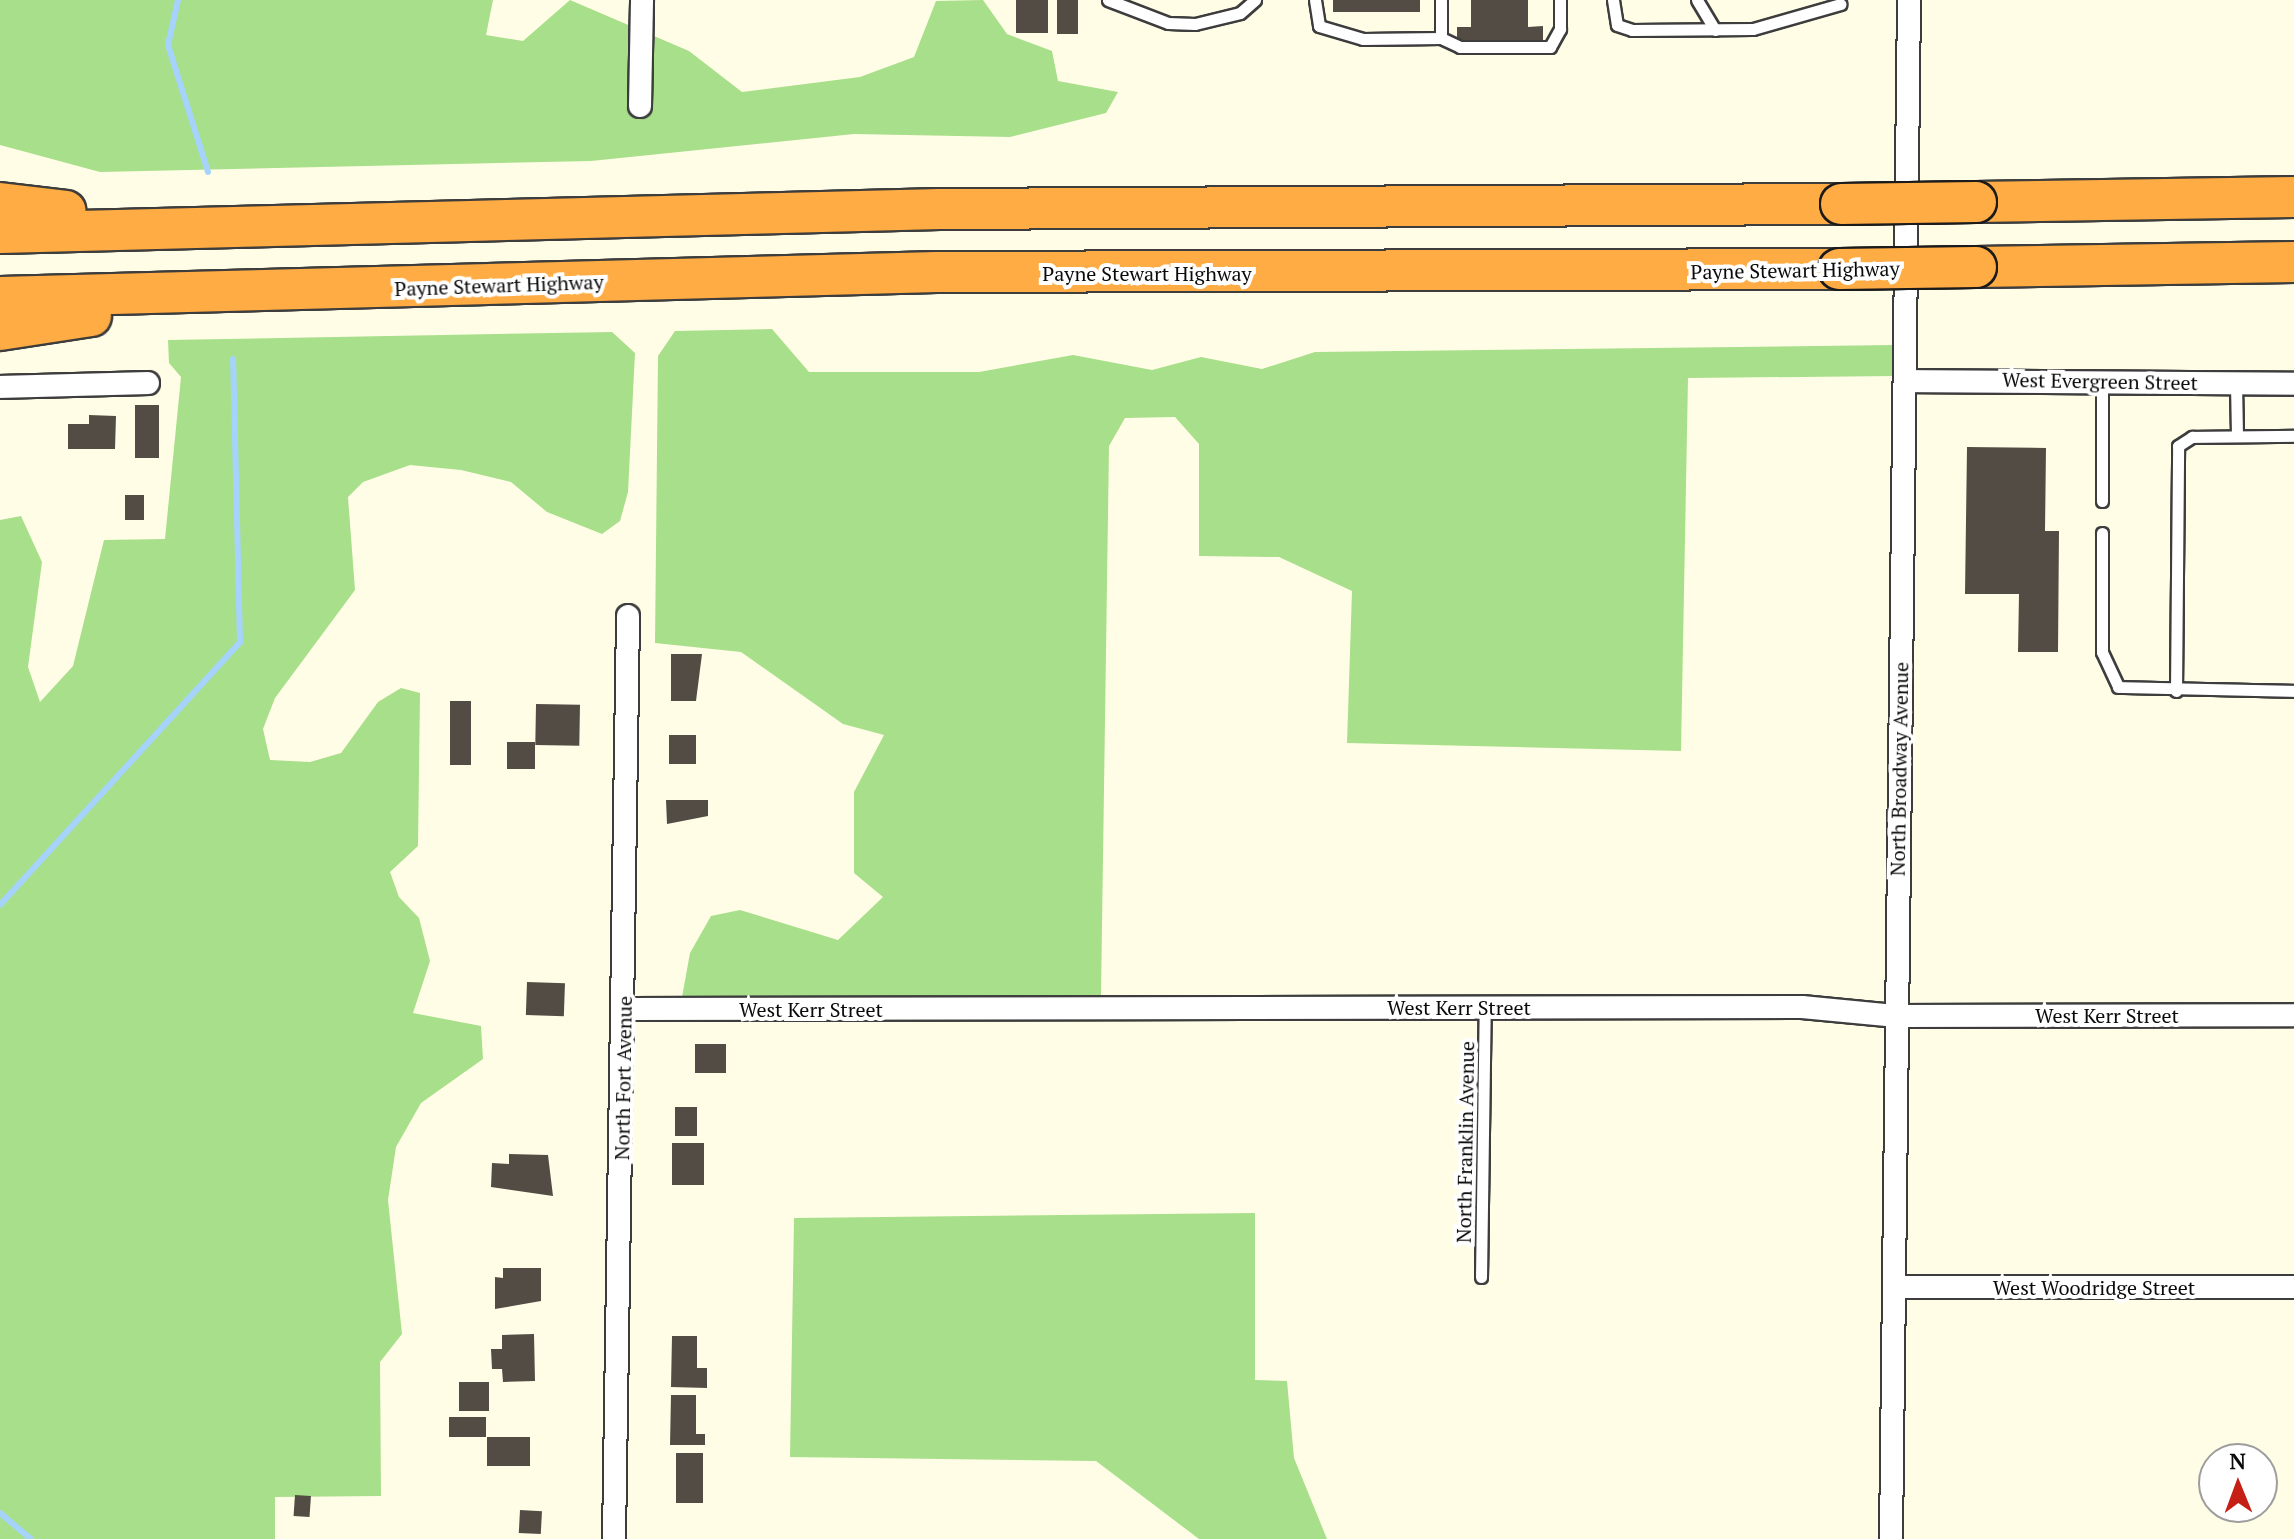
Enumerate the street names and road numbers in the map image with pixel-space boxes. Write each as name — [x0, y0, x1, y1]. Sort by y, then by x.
street label: Payne Stewart Highway — [1690, 256, 1900, 284]
street label: Payne Stewart Highway — [1042, 261, 1252, 285]
street label: Payne Stewart Highway — [394, 269, 604, 301]
street label: West Evergreen Street — [2002, 367, 2198, 395]
street label: North Broadway Avenue — [1885, 661, 1913, 877]
street label: North Fort Avenue — [610, 995, 636, 1161]
street label: West Kerr Street — [1387, 995, 1531, 1019]
street label: West Kerr Street — [739, 997, 883, 1021]
street label: West Kerr Street — [2035, 1003, 2179, 1027]
street label: North Franklin Avenue — [1451, 1041, 1479, 1243]
street label: West Woodridge Street — [1993, 1275, 2195, 1299]

